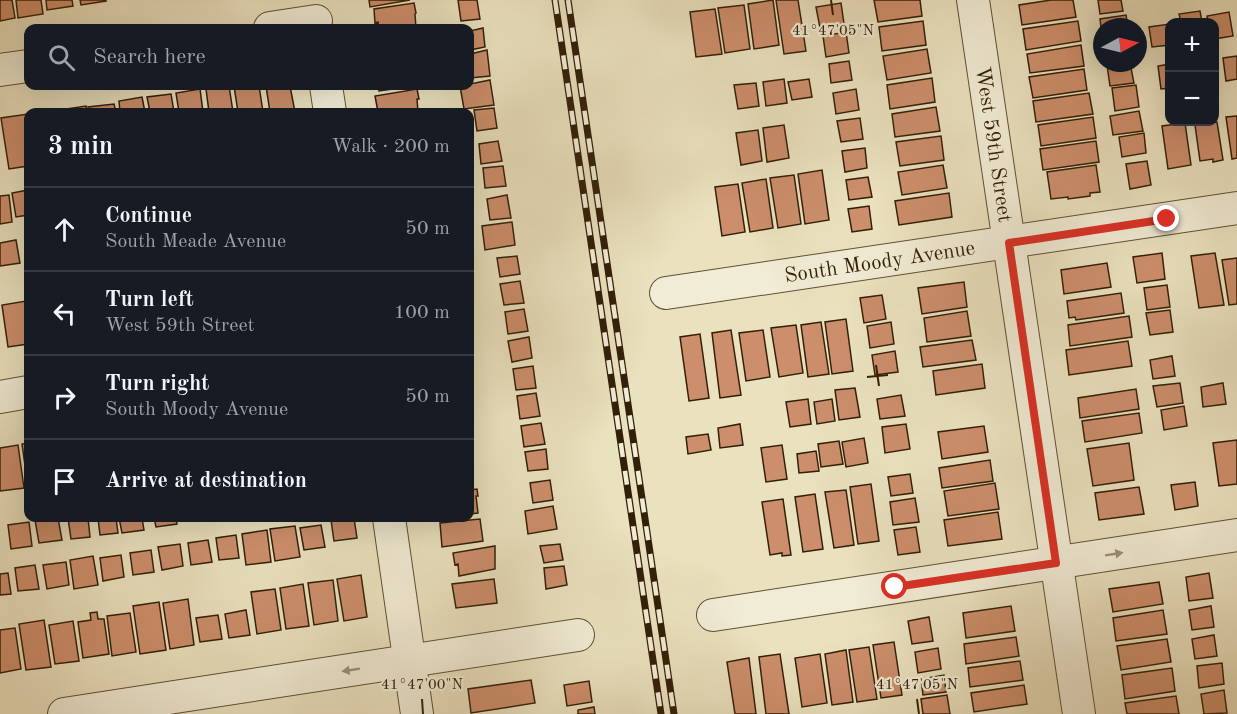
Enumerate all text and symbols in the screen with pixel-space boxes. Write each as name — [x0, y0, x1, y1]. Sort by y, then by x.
north arrow — [1093, 18, 1147, 72]
map controls — [1165, 18, 1219, 126]
button: + — [1165, 18, 1219, 72]
search box — [24, 24, 474, 90]
text: 41°47'05"N — [792, 24, 874, 39]
icon: search — [45, 41, 78, 74]
text: Search here — [93, 46, 206, 68]
street label: West 59th Street — [971, 65, 1015, 224]
button: − — [1165, 72, 1219, 126]
text: 3 min — [48, 134, 113, 160]
text: Walk · 200 m — [331, 137, 450, 157]
text: Continue — [105, 205, 192, 227]
route end — [1153, 205, 1179, 231]
icon: ahead — [48, 213, 81, 246]
text: 50 m — [405, 219, 450, 239]
text: South Meade Avenue — [105, 232, 286, 252]
street label: South Moody Avenue — [783, 238, 977, 287]
text: Turn left — [105, 289, 194, 311]
icon: left — [48, 297, 81, 330]
text: 100 m — [394, 303, 450, 323]
text: West 59th Street — [105, 316, 255, 336]
text: Turn right — [105, 373, 209, 395]
icon: right — [48, 381, 81, 414]
text: 50 m — [405, 387, 450, 407]
text: South Moody Avenue — [105, 400, 288, 420]
icon: arrive — [48, 465, 81, 498]
text: Arrive at destination — [105, 470, 307, 492]
one-way arrow — [1105, 549, 1124, 558]
route start — [881, 573, 907, 599]
one-way arrow — [342, 665, 361, 674]
text: 41°47'00"N — [381, 678, 463, 693]
text: 41°47'05"N — [876, 678, 958, 693]

